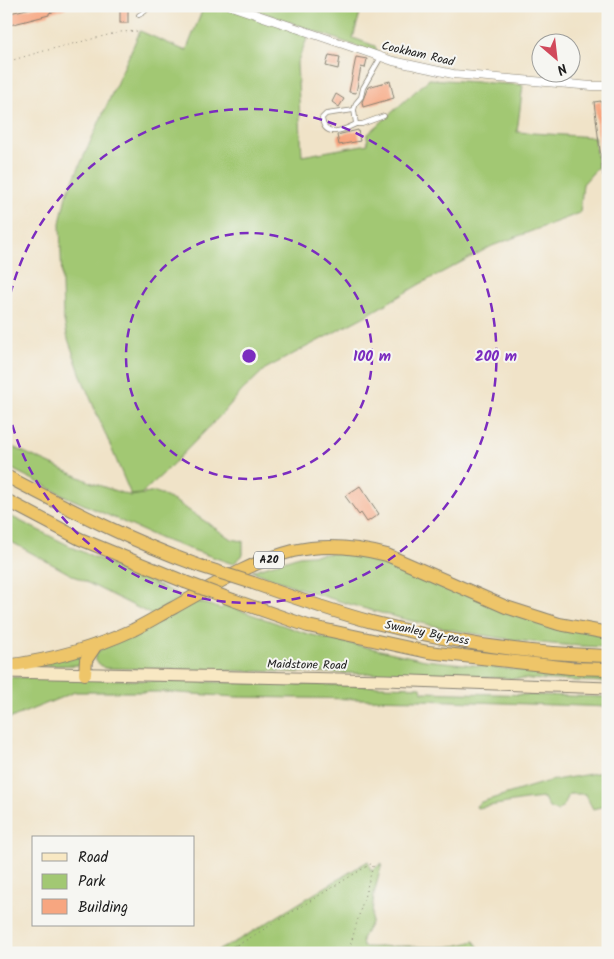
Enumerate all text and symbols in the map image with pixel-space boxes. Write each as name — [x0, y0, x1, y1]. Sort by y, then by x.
north arrow — [532, 32, 582, 82]
street label: Cookham Road — [380, 36, 457, 72]
text: N — [552, 57, 571, 80]
text: 100 m — [353, 345, 391, 369]
text: 200 m — [475, 345, 517, 369]
centre of rings — [240, 347, 258, 365]
road number: A20 — [254, 552, 284, 568]
street label: Swanley By-pass — [383, 616, 471, 650]
street label: Maidstone Road — [267, 655, 348, 675]
legend — [32, 836, 195, 926]
text: Road — [78, 846, 109, 870]
text: Park — [78, 870, 106, 894]
text: Building — [78, 896, 128, 920]

